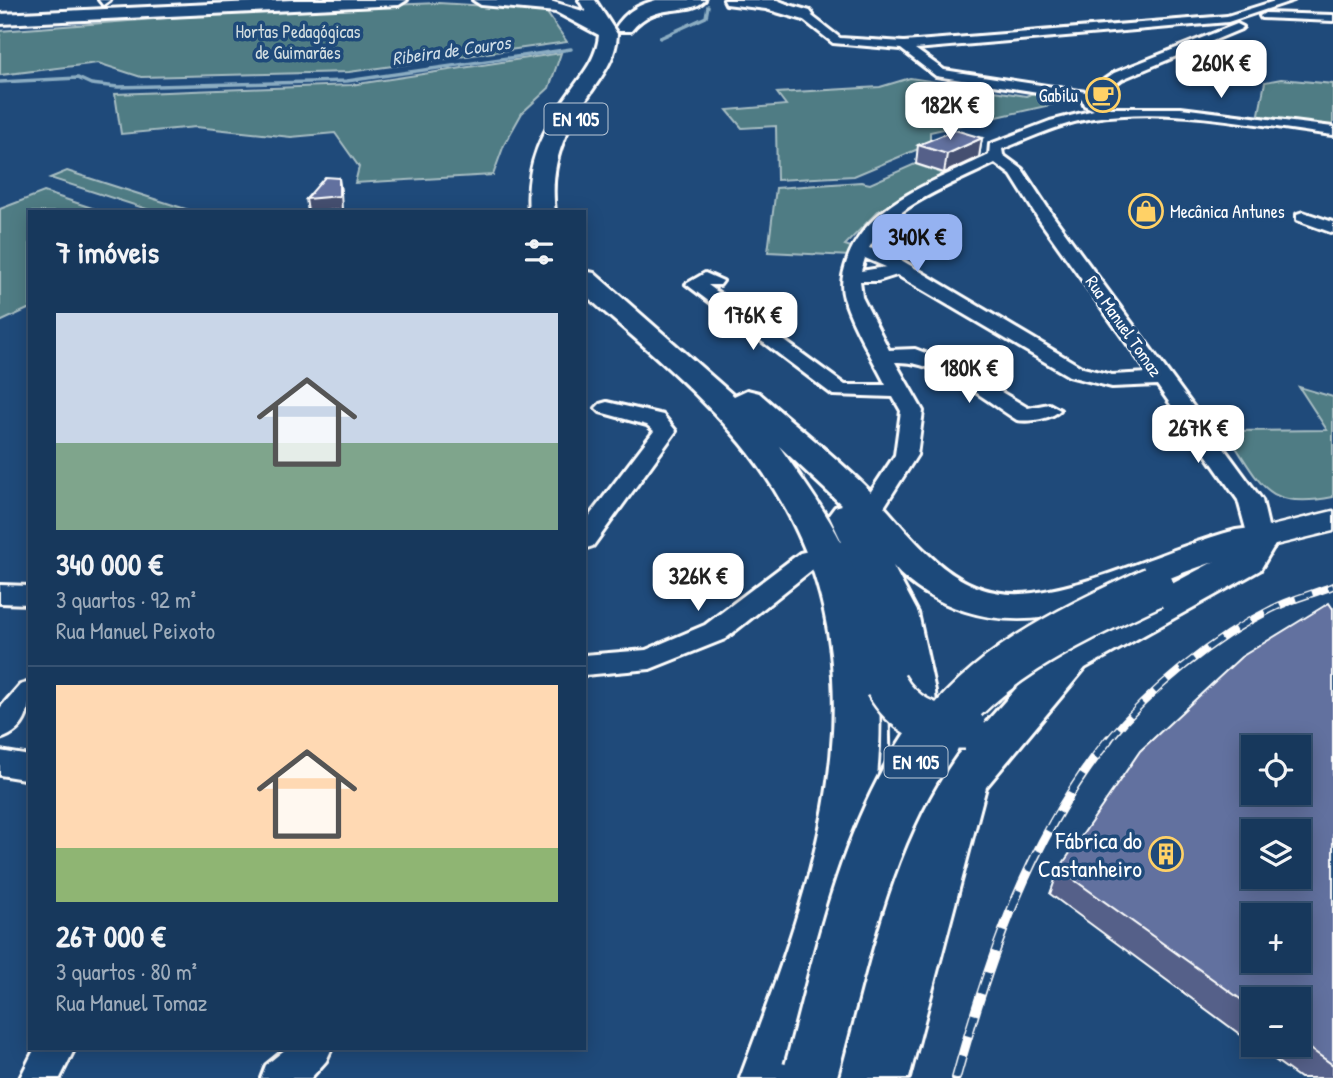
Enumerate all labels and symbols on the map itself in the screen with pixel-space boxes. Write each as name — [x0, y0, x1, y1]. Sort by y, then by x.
park label: Hortas Pedagógicas de Guimarães — [235, 19, 361, 65]
water label: Ribeira de Couros — [390, 29, 513, 71]
pin: 260K € — [1164, 41, 1278, 100]
cafe icon: Gabilu — [1084, 76, 1122, 114]
pin: 182K € — [893, 82, 1007, 142]
place label: Gabilu — [1039, 83, 1078, 108]
road number: EN 105 — [544, 104, 608, 134]
shop icon: Mecânica Antunes — [1127, 192, 1165, 230]
place label: Mecânica Antunes — [1170, 199, 1285, 224]
pin: 340K € — [860, 215, 974, 274]
street label: Rua Manuel Tomaz — [1080, 270, 1168, 382]
pin: 176K € — [696, 292, 810, 352]
pin: 180K € — [912, 346, 1026, 405]
pin: 267K € — [1141, 406, 1255, 465]
pin: 326K € — [641, 554, 755, 613]
road number: EN 105 — [884, 747, 948, 778]
place label: Fábrica do Castanheiro — [1038, 824, 1142, 884]
building icon: Fábrica do Castanheiro — [1147, 835, 1185, 873]

